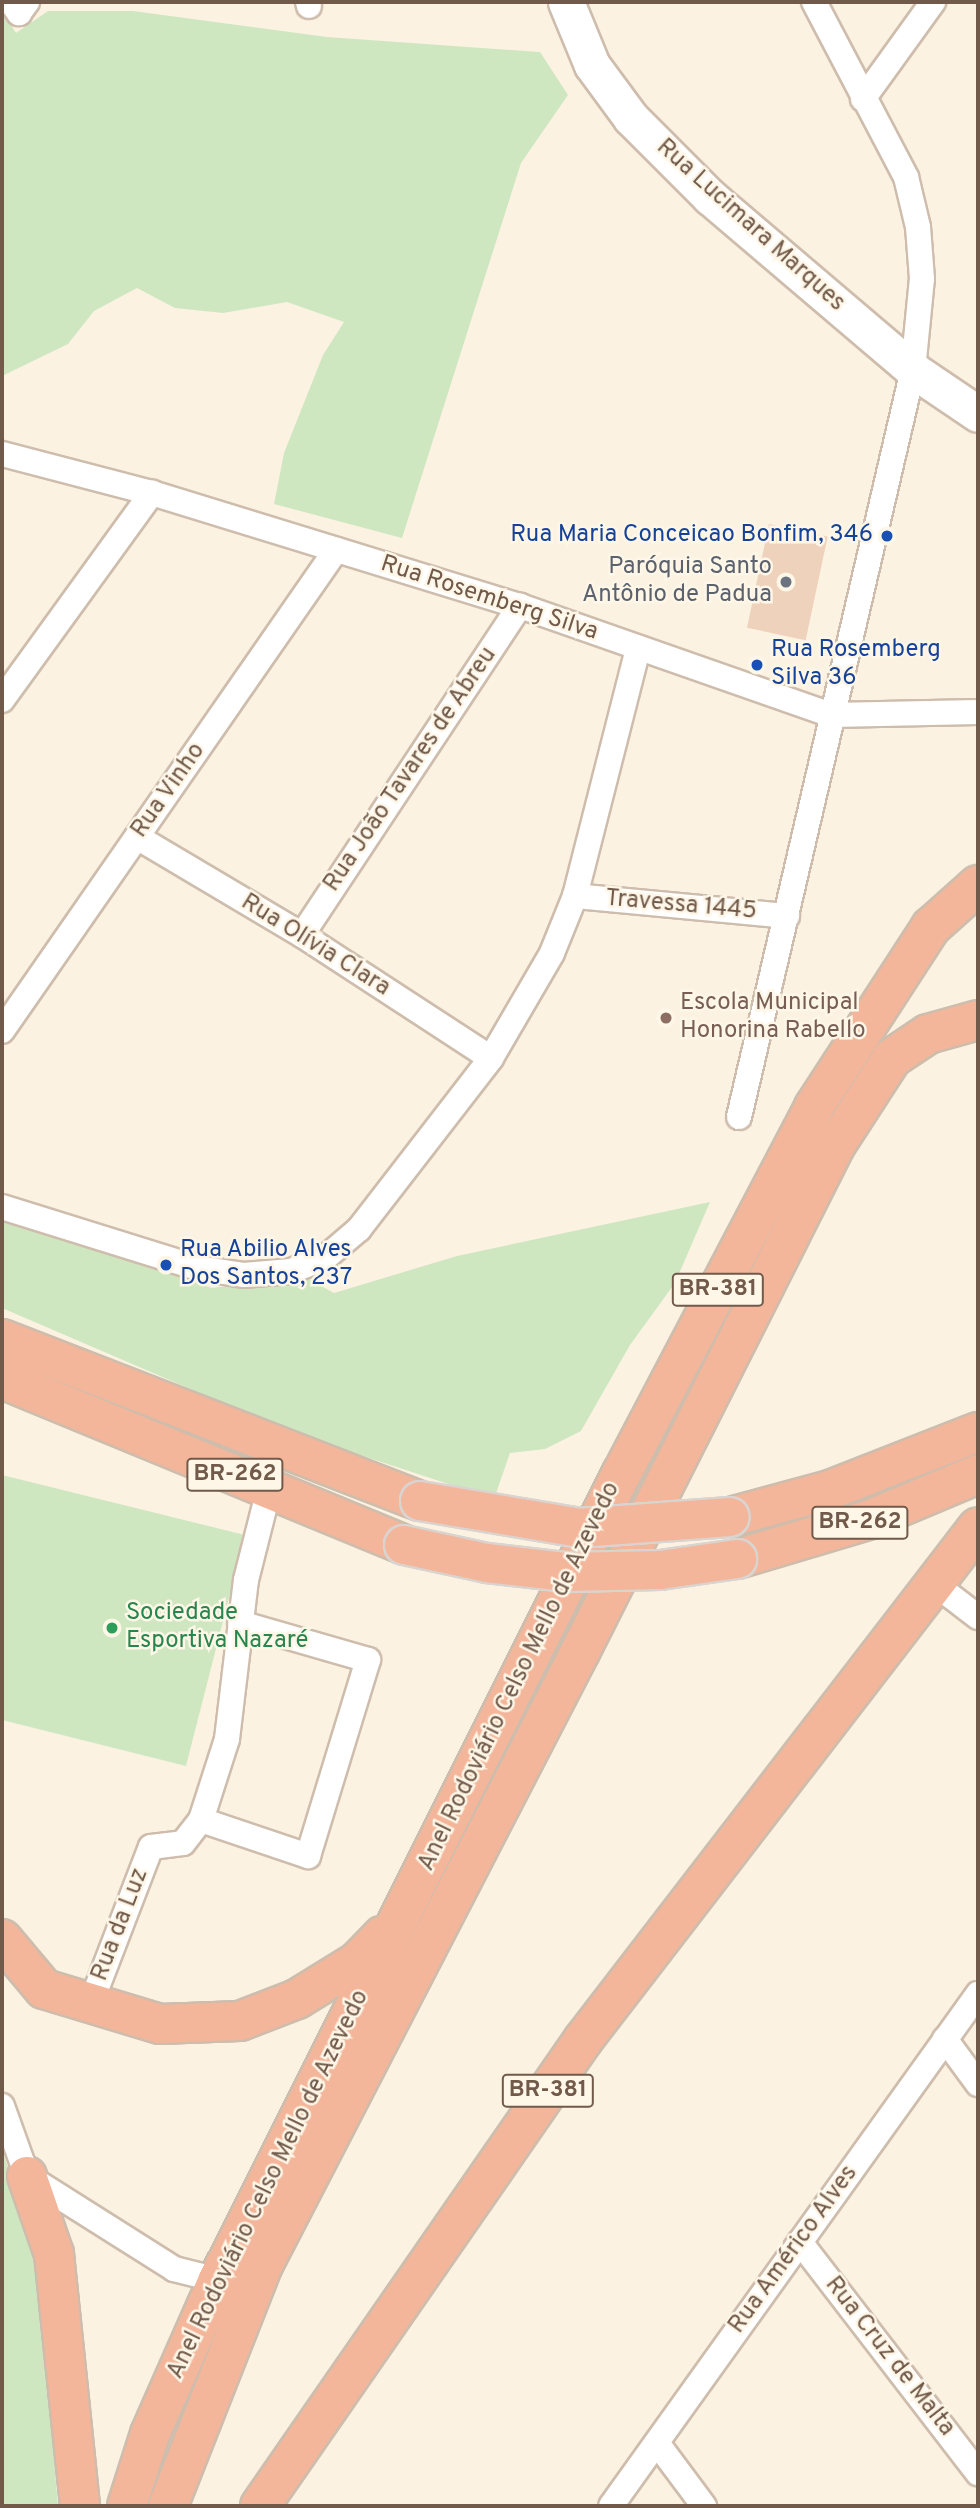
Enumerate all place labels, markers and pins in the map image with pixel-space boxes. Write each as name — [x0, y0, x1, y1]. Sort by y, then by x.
place label: Rua Maria Conceicao Bonfim, 346 — [510, 522, 873, 550]
marker: Rua Maria Conceicao Bonfim, 346 — [879, 528, 895, 544]
place label: Paróquia Santo Antônio de Padua — [582, 554, 772, 610]
marker: Paróquia Santo Antônio de Padua — [778, 574, 794, 590]
place label: Rua Rosemberg Silva 36 — [771, 637, 941, 693]
marker: Rua Rosemberg Silva 36 — [749, 657, 765, 673]
place label: Escola Municipal Honorina Rabello — [680, 990, 866, 1046]
marker: Escola Municipal Honorina Rabello — [658, 1010, 674, 1026]
place label: Rua Abilio Alves Dos Santos, 237 — [180, 1237, 354, 1293]
marker: Rua Abilio Alves Dos Santos, 237 — [158, 1257, 174, 1273]
place label: Sociedade Esportiva Nazaré — [126, 1600, 308, 1656]
marker: Sociedade Esportiva Nazaré — [104, 1620, 120, 1636]

